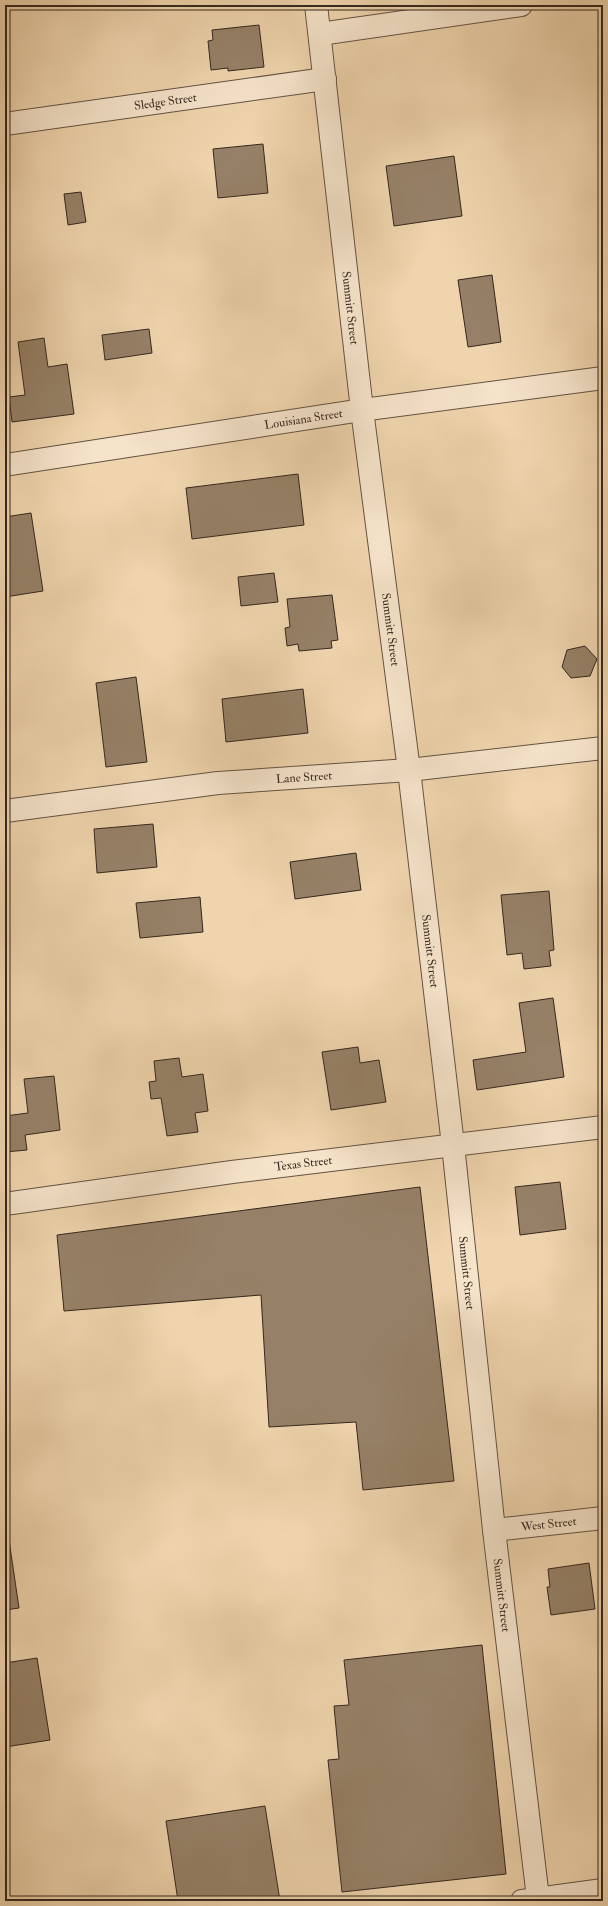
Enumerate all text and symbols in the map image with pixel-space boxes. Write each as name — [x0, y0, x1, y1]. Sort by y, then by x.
street label: Sledge Street — [133, 90, 198, 113]
street label: Summitt Street — [339, 271, 362, 346]
street label: Louisiana Street — [263, 406, 344, 432]
street label: Summitt Street — [378, 592, 403, 667]
street label: Lane Street — [275, 768, 333, 787]
street label: Summitt Street — [418, 914, 442, 989]
street label: Texas Street — [273, 1152, 333, 1174]
street label: Summitt Street — [455, 1236, 478, 1311]
street label: West Street — [519, 1513, 577, 1535]
street label: Summitt Street — [490, 1558, 514, 1633]

